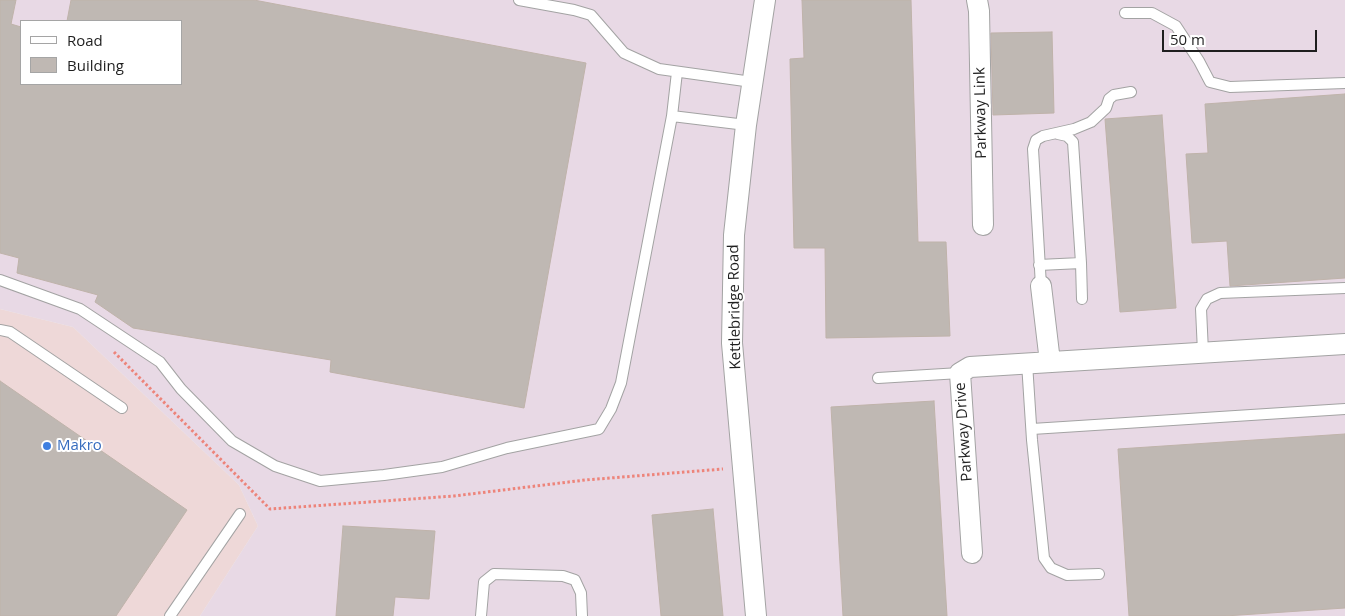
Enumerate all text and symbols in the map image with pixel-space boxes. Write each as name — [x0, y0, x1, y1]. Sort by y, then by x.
legend — [20, 20, 182, 85]
scale bar — [1165, 20, 1320, 52]
text: 50 m — [1170, 29, 1205, 49]
text: Road — [67, 30, 103, 50]
text: Building — [67, 55, 124, 75]
street label: Parkway Link — [971, 67, 991, 159]
street label: Kettlebridge Road — [725, 244, 745, 370]
street label: Parkway Drive — [952, 382, 976, 482]
place label: Makro — [57, 437, 102, 455]
marker: Makro — [41, 440, 53, 452]

